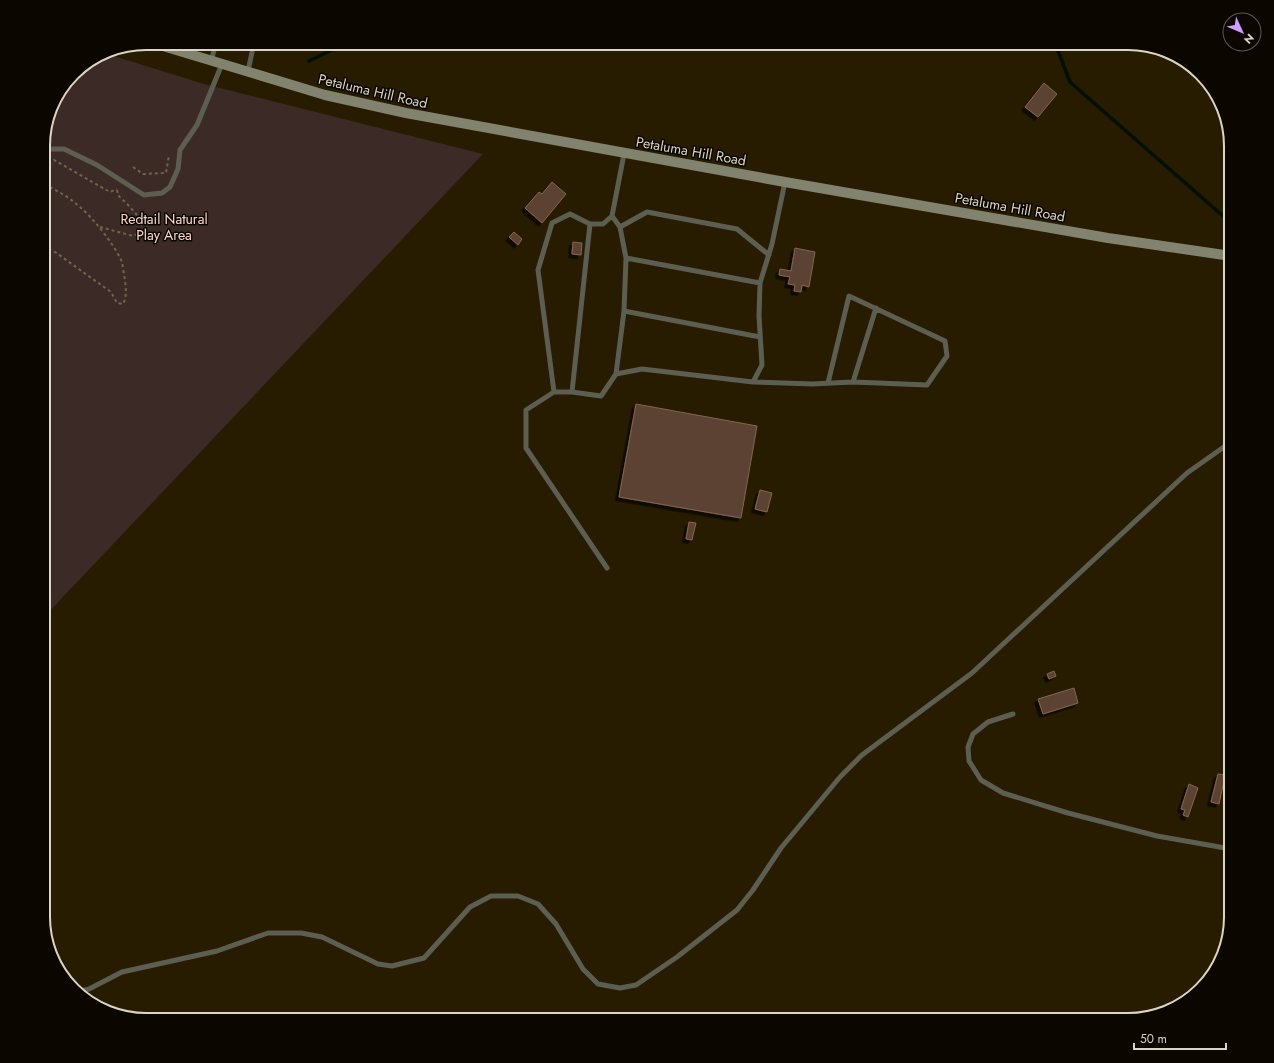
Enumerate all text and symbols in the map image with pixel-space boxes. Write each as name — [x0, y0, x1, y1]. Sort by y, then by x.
north arrow — [1222, 12, 1262, 52]
text: N — [1240, 30, 1258, 48]
street label: Petaluma Hill Road — [316, 69, 430, 113]
street label: Petaluma Hill Road — [634, 131, 748, 171]
street label: Petaluma Hill Road — [953, 187, 1067, 227]
park label: Redtail Natural Play Area — [120, 209, 208, 245]
scale bar — [1134, 1025, 1226, 1051]
text: 50 m — [1140, 1030, 1167, 1048]

